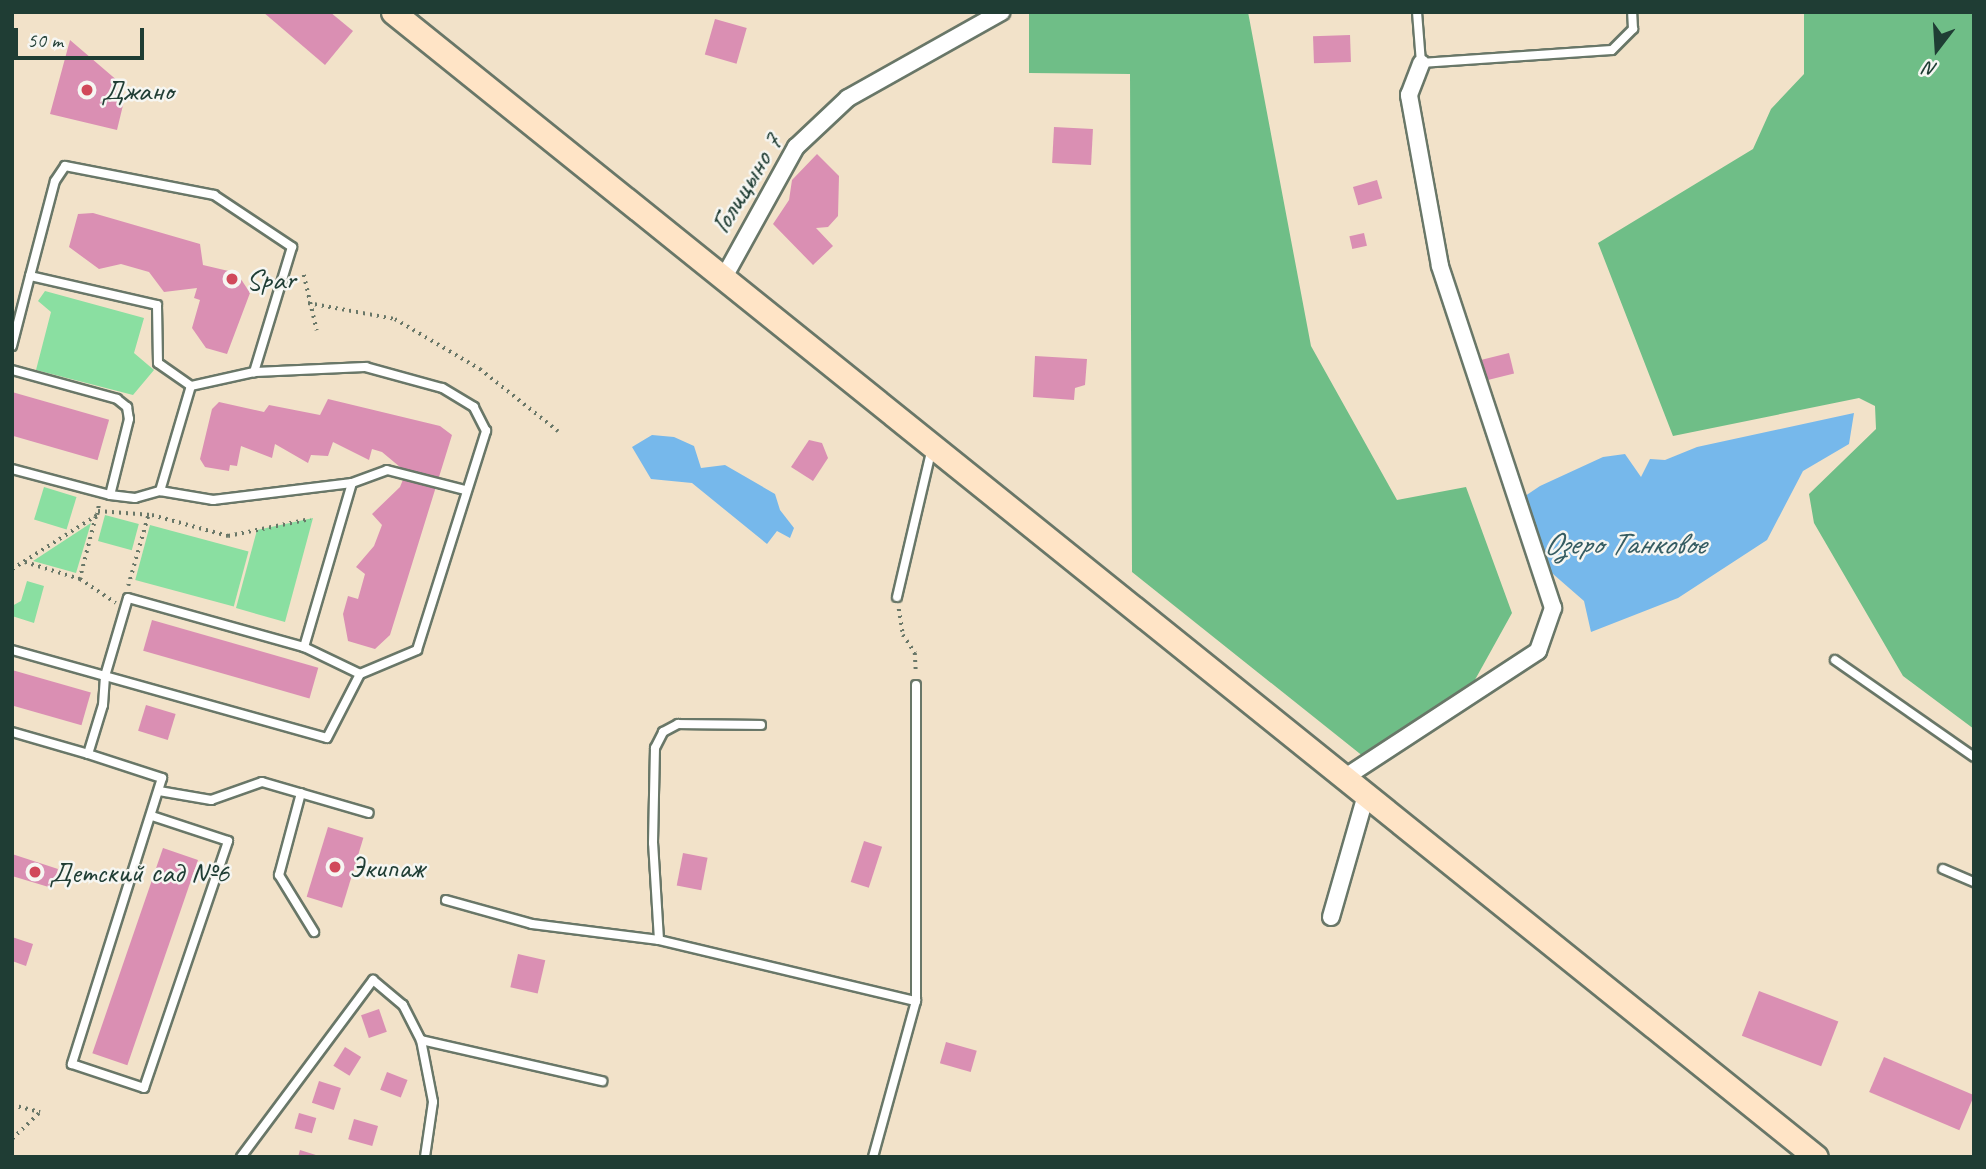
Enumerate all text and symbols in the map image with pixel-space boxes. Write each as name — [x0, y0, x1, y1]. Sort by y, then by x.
scale bar — [18, 14, 147, 58]
north arrow — [1902, 14, 1972, 84]
text: 50 m — [27, 27, 63, 53]
text: N — [1922, 56, 1940, 82]
place label: Джано — [101, 72, 174, 108]
marker: Джано — [79, 82, 95, 98]
street label: Голицыно 7 — [702, 126, 790, 240]
place label: Spar — [246, 261, 296, 297]
marker: Spar — [224, 271, 240, 287]
water label: Озеро Танковое — [1544, 525, 1704, 563]
place label: Экипаж — [349, 849, 424, 885]
place label: Детский сад №6 — [49, 854, 229, 890]
marker: Экипаж — [327, 859, 343, 875]
marker: Детский сад №6 — [27, 864, 43, 880]

